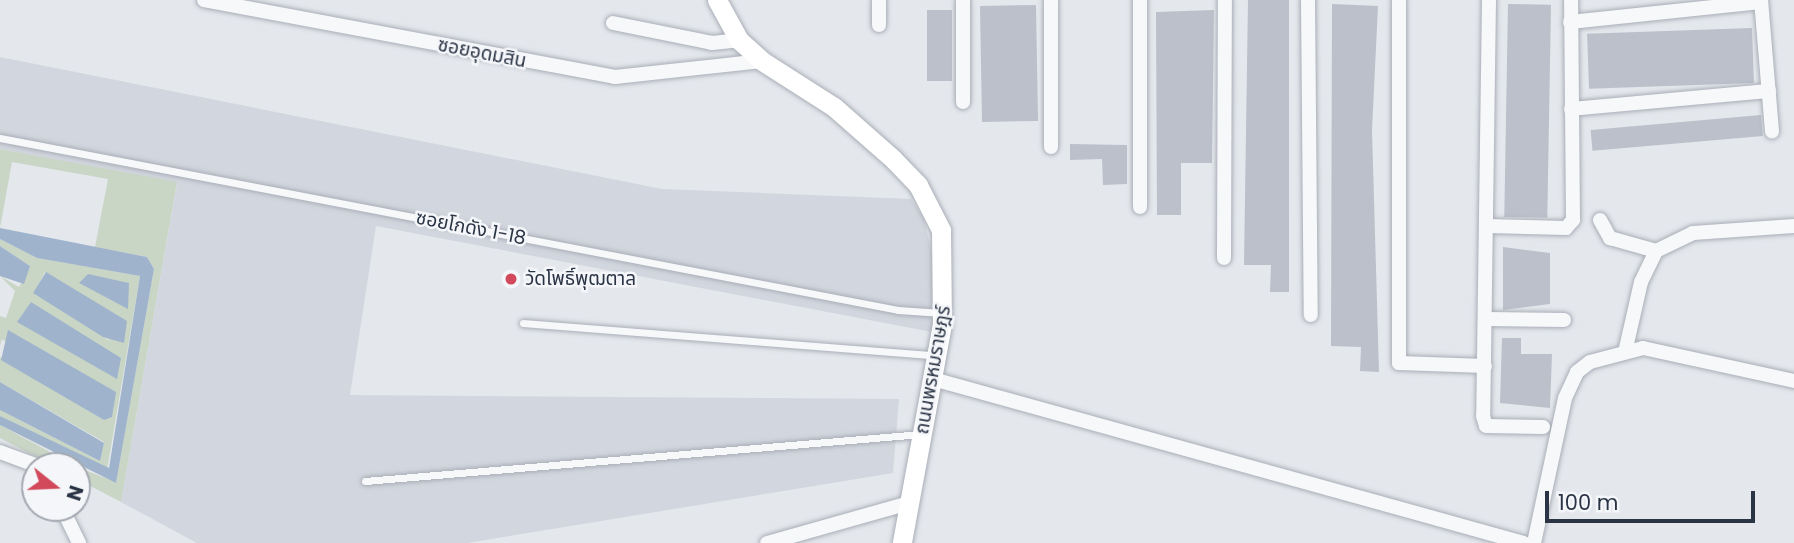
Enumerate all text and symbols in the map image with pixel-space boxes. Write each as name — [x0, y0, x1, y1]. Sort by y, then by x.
street label: ซอยอุดมสิน — [436, 33, 528, 73]
street label: ซอยโกดัง 1-18 — [414, 206, 528, 250]
place label: วัดโพธิ์พุฒตาล — [525, 268, 636, 290]
marker: วัดโพธิ์พุฒตาล — [503, 271, 519, 287]
street label: ถนนพรหมราษฎร์ — [910, 304, 956, 436]
north arrow — [21, 452, 91, 522]
scale bar — [1549, 476, 1759, 520]
text: N — [59, 482, 90, 504]
text: 100 m — [1558, 488, 1618, 517]

